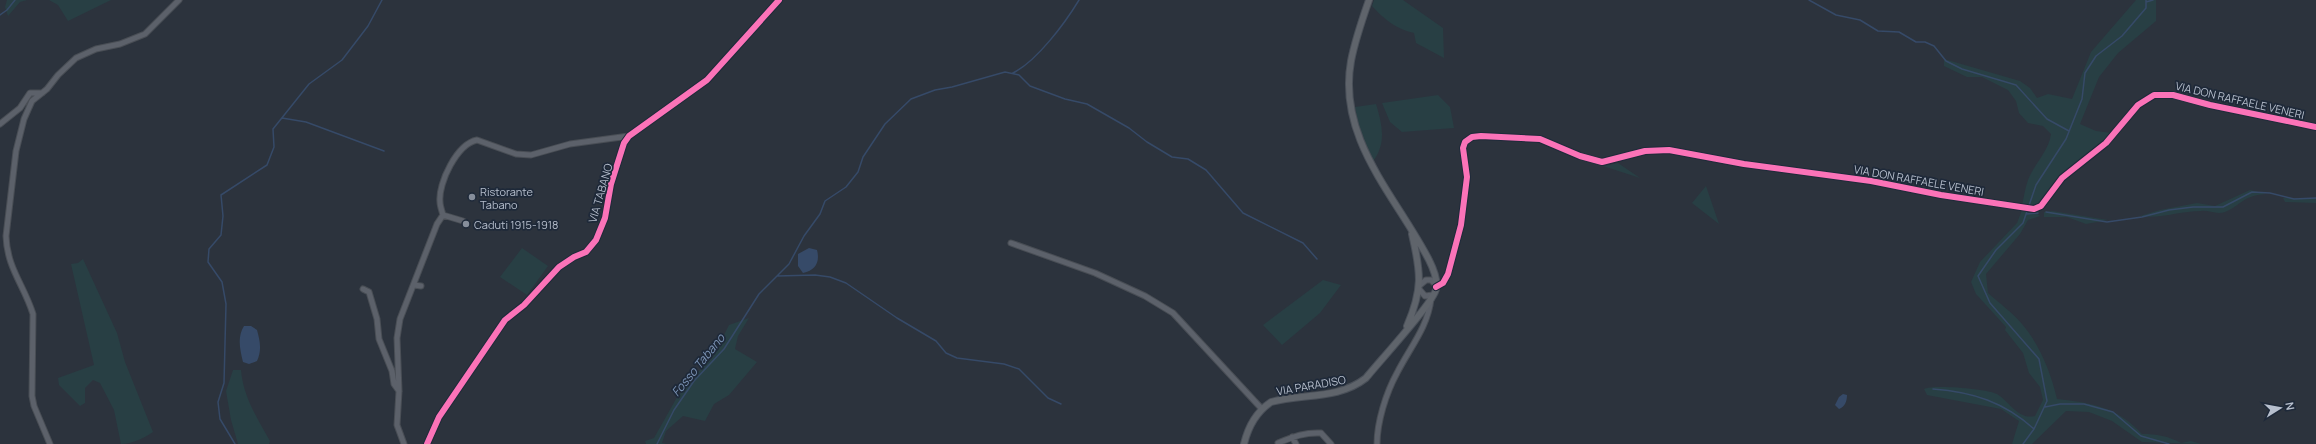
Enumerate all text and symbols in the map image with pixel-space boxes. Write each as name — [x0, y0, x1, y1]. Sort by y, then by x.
street label: VIA DON RAFFAELE VENERI — [2174, 78, 2306, 122]
street label: VIA DON RAFFAELE VENERI — [1853, 161, 1985, 199]
street label: VIA TABANO — [584, 162, 616, 224]
place label: Ristorante Tabano — [480, 184, 534, 212]
marker: Ristorante Tabano — [467, 192, 477, 202]
place label: Caduti 1915-1918 — [474, 217, 558, 232]
marker: Caduti 1915-1918 — [461, 219, 471, 229]
water label: Fosso Tabano — [667, 329, 729, 400]
street label: VIA PARADISO — [1275, 372, 1347, 398]
north arrow — [2260, 388, 2300, 428]
text: N — [2282, 401, 2298, 411]

